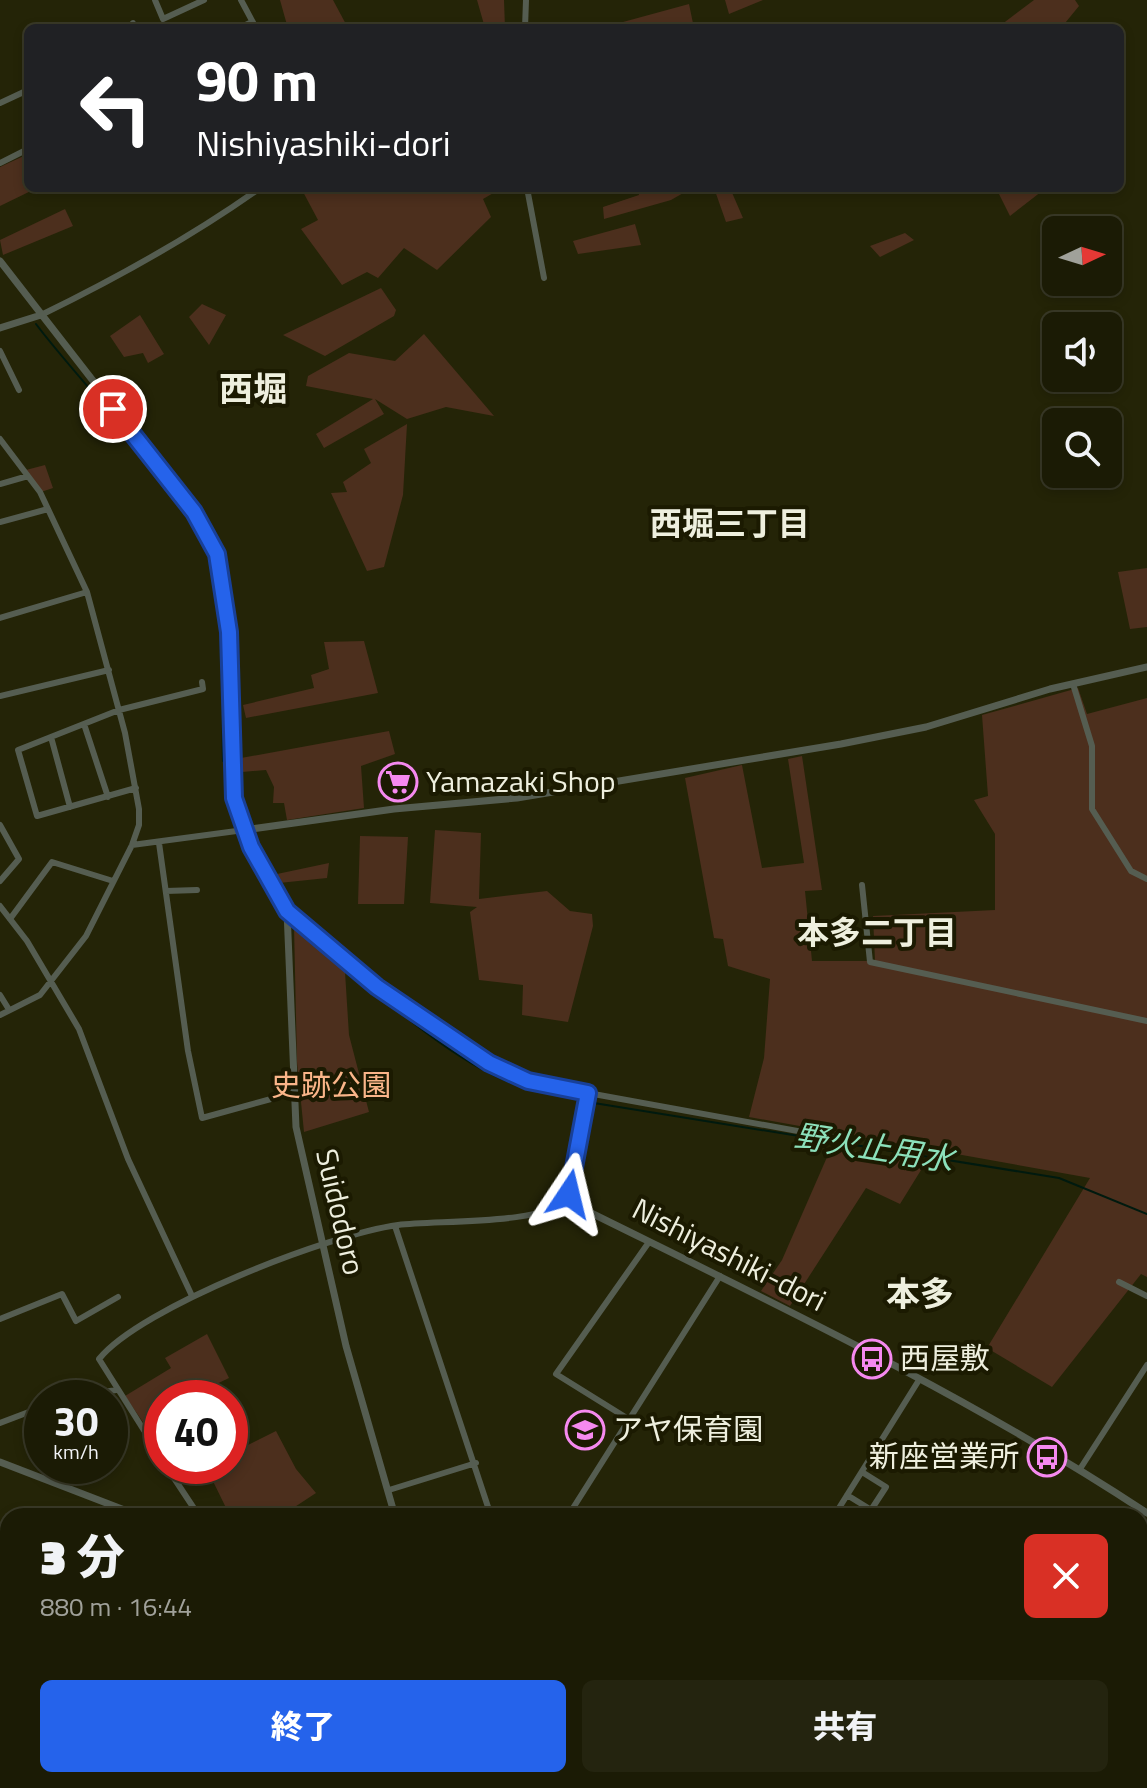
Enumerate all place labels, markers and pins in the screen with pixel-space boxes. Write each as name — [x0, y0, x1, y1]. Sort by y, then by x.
pin — [79, 375, 147, 443]
place label: Yamazaki Shop — [426, 758, 616, 804]
supermarket icon: Yamazaki Shop — [377, 761, 419, 803]
place label: 西屋敷 — [900, 1335, 990, 1381]
bus stop icon: 西屋敷 — [851, 1338, 893, 1380]
place label: アヤ保育園 — [613, 1406, 763, 1452]
school or university icon: アヤ保育園 — [564, 1409, 606, 1451]
place label: 新座営業所 — [869, 1433, 1019, 1479]
bus stop icon: 新座営業所 — [1026, 1436, 1068, 1478]

